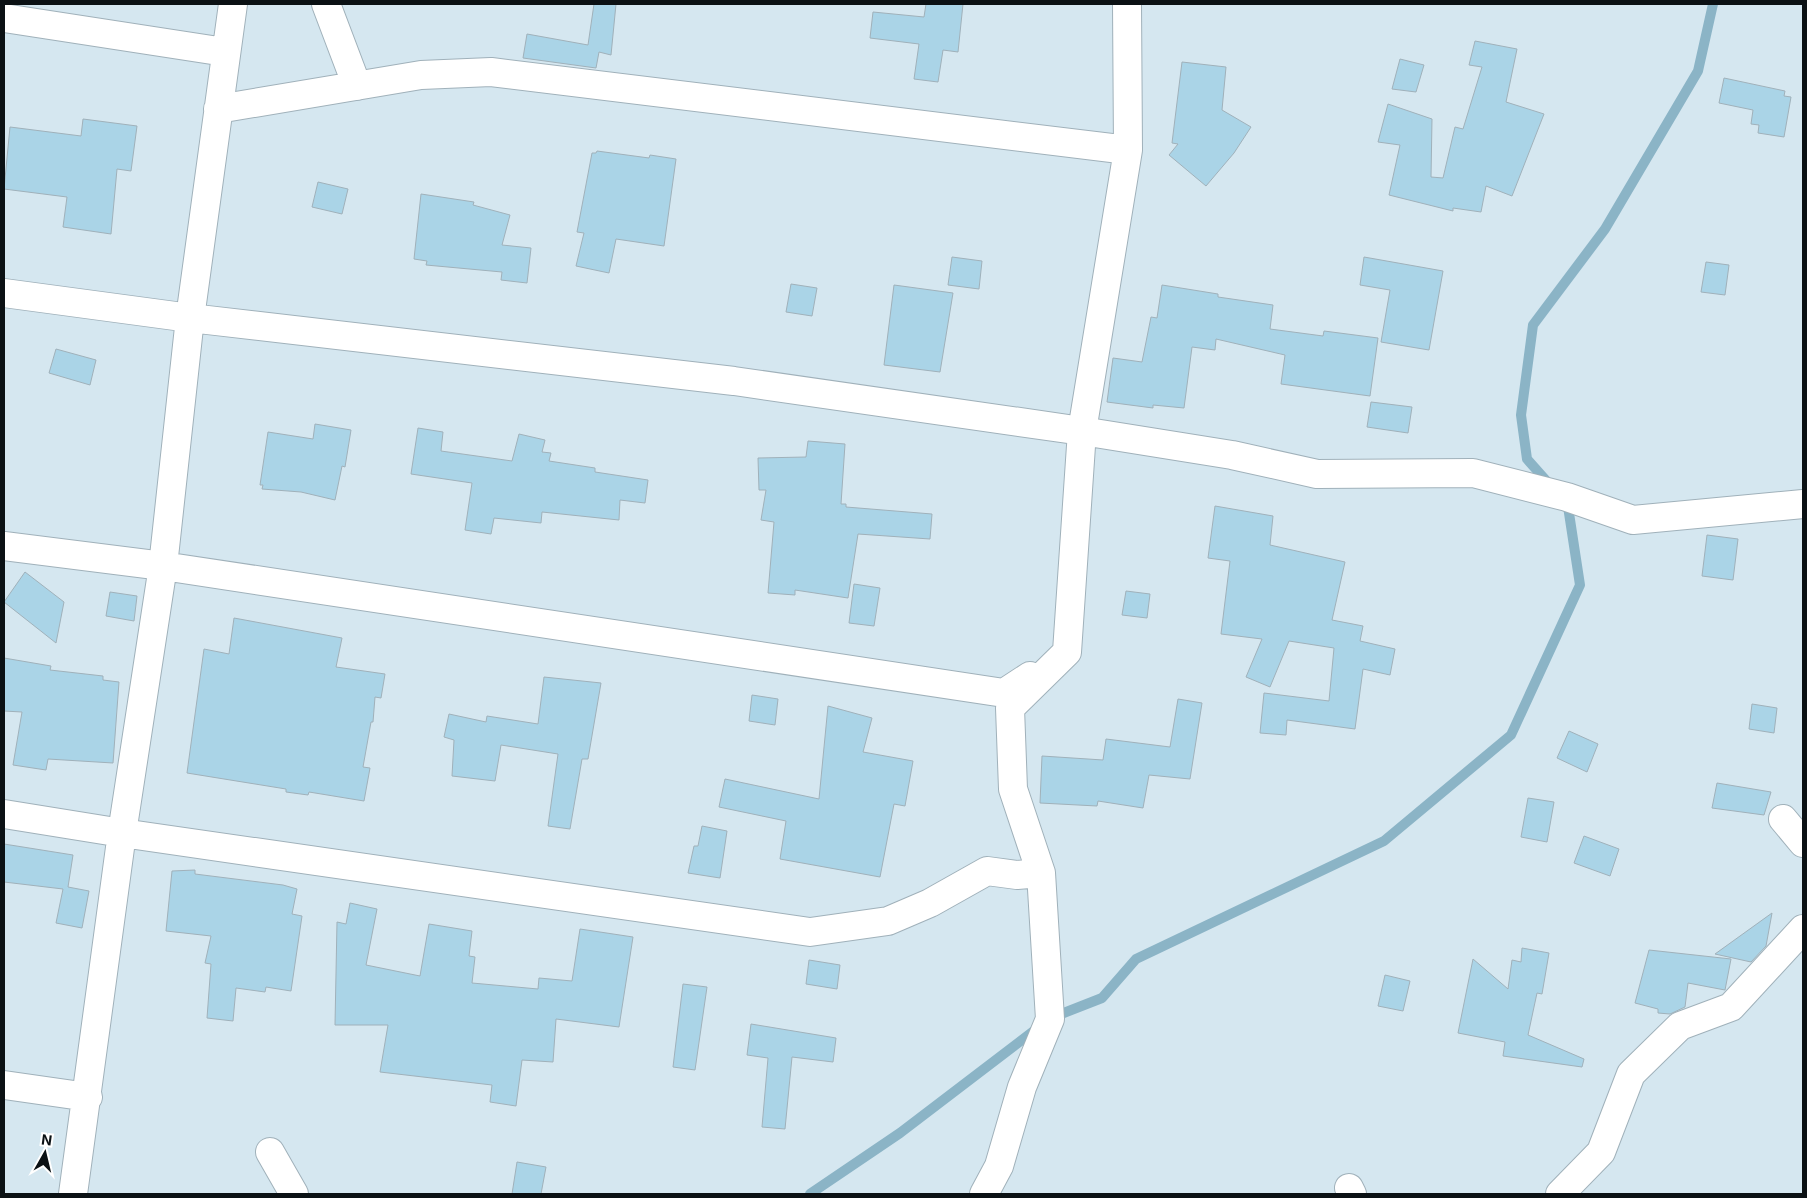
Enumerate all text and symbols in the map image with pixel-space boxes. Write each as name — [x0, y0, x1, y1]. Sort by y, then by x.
north arrow — [20, 1128, 70, 1178]
text: N — [40, 1130, 53, 1149]

